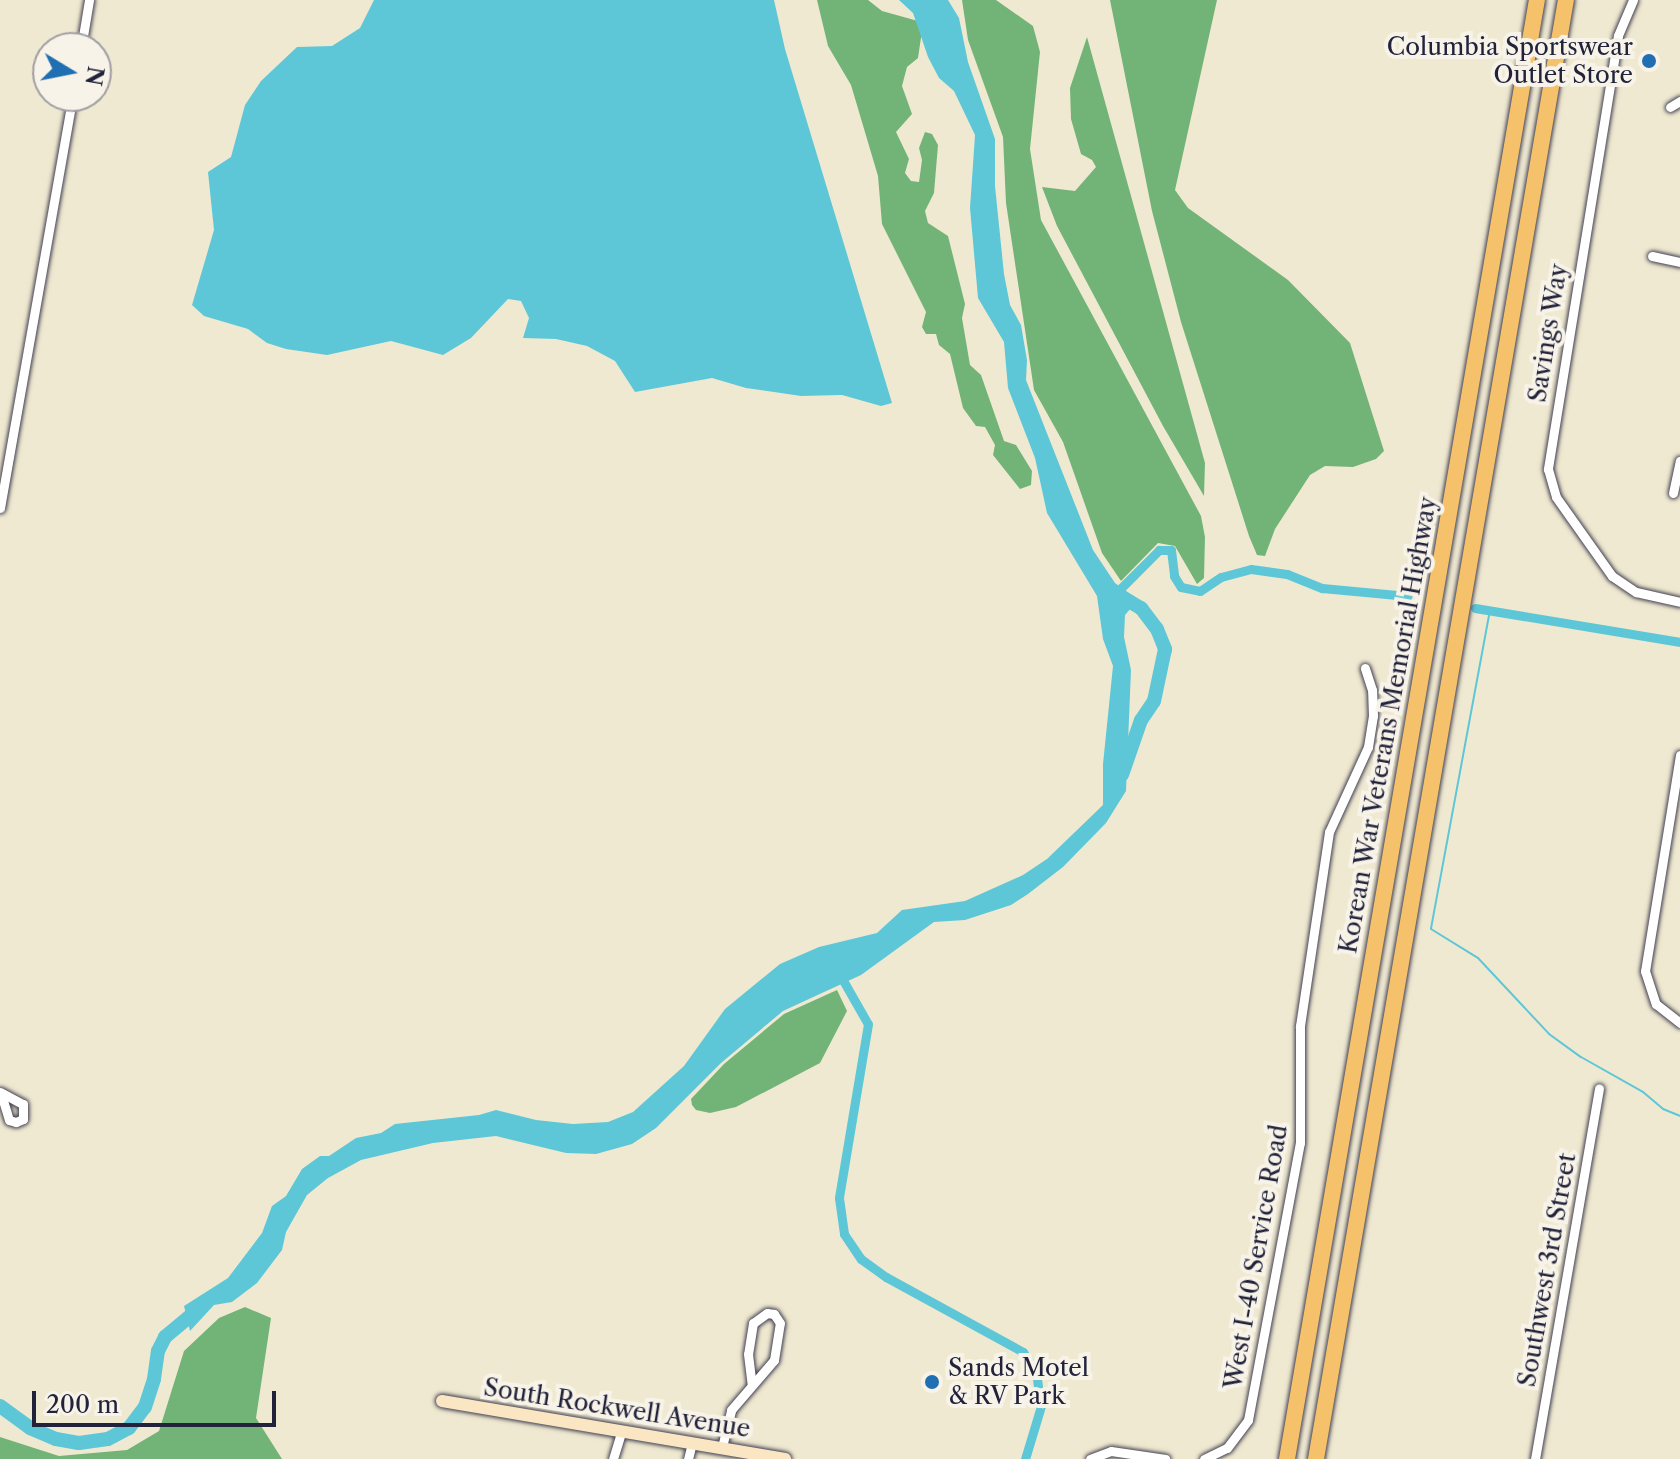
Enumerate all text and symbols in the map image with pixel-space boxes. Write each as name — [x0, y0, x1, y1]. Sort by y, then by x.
north arrow — [32, 32, 112, 112]
place label: Columbia Sportswear Outlet Store — [1387, 33, 1633, 89]
marker: Columbia Sportswear Outlet Store — [1640, 52, 1658, 70]
text: N — [79, 64, 109, 88]
street label: Savings Way — [1523, 261, 1573, 405]
street label: Korean War Veterans Memorial Highway — [1333, 493, 1443, 957]
street label: West I-40 Service Road — [1219, 1122, 1293, 1392]
street label: Southwest 3rd Street — [1512, 1151, 1582, 1389]
place label: Sands Motel & RV Park — [948, 1354, 1089, 1410]
street label: South Rockwell Avenue — [481, 1373, 753, 1443]
marker: Sands Motel & RV Park — [923, 1373, 941, 1391]
scale bar — [36, 1375, 280, 1425]
text: 200 m — [46, 1390, 119, 1419]

